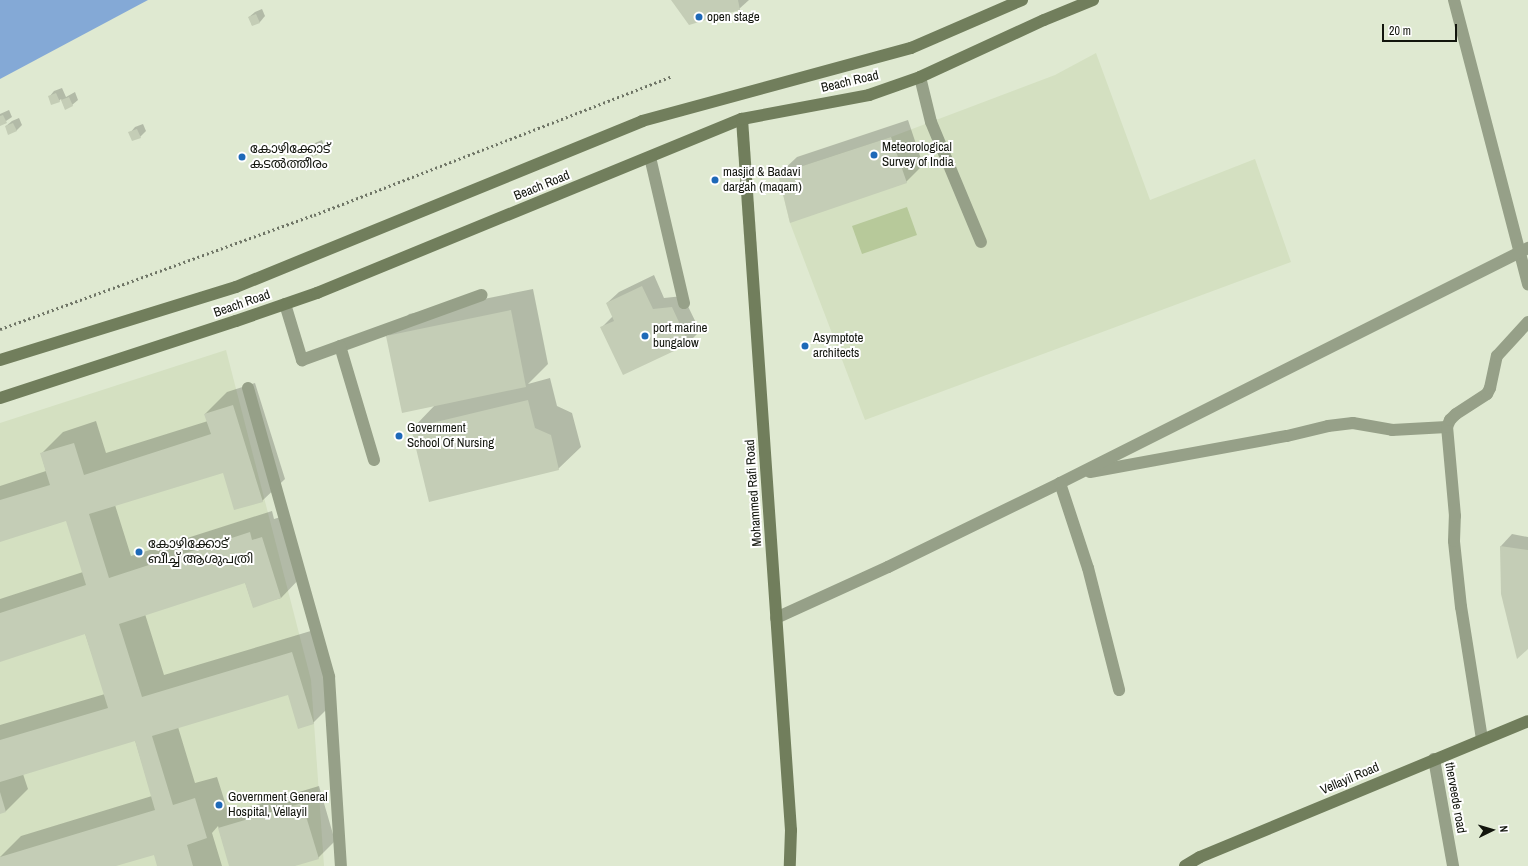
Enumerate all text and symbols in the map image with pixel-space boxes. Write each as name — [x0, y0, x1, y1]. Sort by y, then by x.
place label: open stage — [707, 9, 760, 25]
marker: open stage — [694, 12, 704, 22]
scale bar — [1384, 16, 1459, 42]
text: 20 m — [1389, 23, 1411, 39]
street label: Beach Road — [820, 68, 880, 96]
place label: Meteorological Survey of India — [882, 140, 954, 171]
place label: കോഴിക്കോട് കടൽത്തീരം — [250, 142, 330, 173]
marker: Meteorological Survey of India — [869, 150, 879, 160]
marker: കോഴിക്കോട് കടൽത്തീരം — [237, 152, 247, 162]
place label: masjid & Badavi dargah (maqam) — [723, 165, 802, 196]
street label: Beach Road — [512, 168, 572, 204]
marker: masjid & Badavi dargah (maqam) — [710, 175, 720, 185]
street label: Beach Road — [212, 287, 272, 321]
place label: port marine bungalow — [653, 321, 708, 352]
marker: port marine bungalow — [640, 331, 650, 341]
place label: Asymptote architects — [813, 331, 863, 362]
marker: Asymptote architects — [800, 341, 810, 351]
place label: Government School Of Nursing — [407, 421, 494, 452]
marker: Government School Of Nursing — [394, 431, 404, 441]
street label: Mohammed Rafi Road — [742, 439, 766, 547]
place label: കോഴിക്കോട് ബീച്ച് ആശുപത്രി — [148, 537, 253, 568]
marker: കോഴിക്കോട് ബീച്ച് ആശുപത്രി — [133, 546, 145, 558]
street label: Vellayil Road — [1318, 760, 1382, 798]
street label: therveede road — [1441, 761, 1469, 835]
place label: Government General Hospital, Vellayil — [228, 790, 328, 821]
marker: Government General Hospital, Vellayil — [213, 799, 225, 811]
north arrow — [1472, 810, 1512, 850]
text: N — [1497, 825, 1511, 833]

